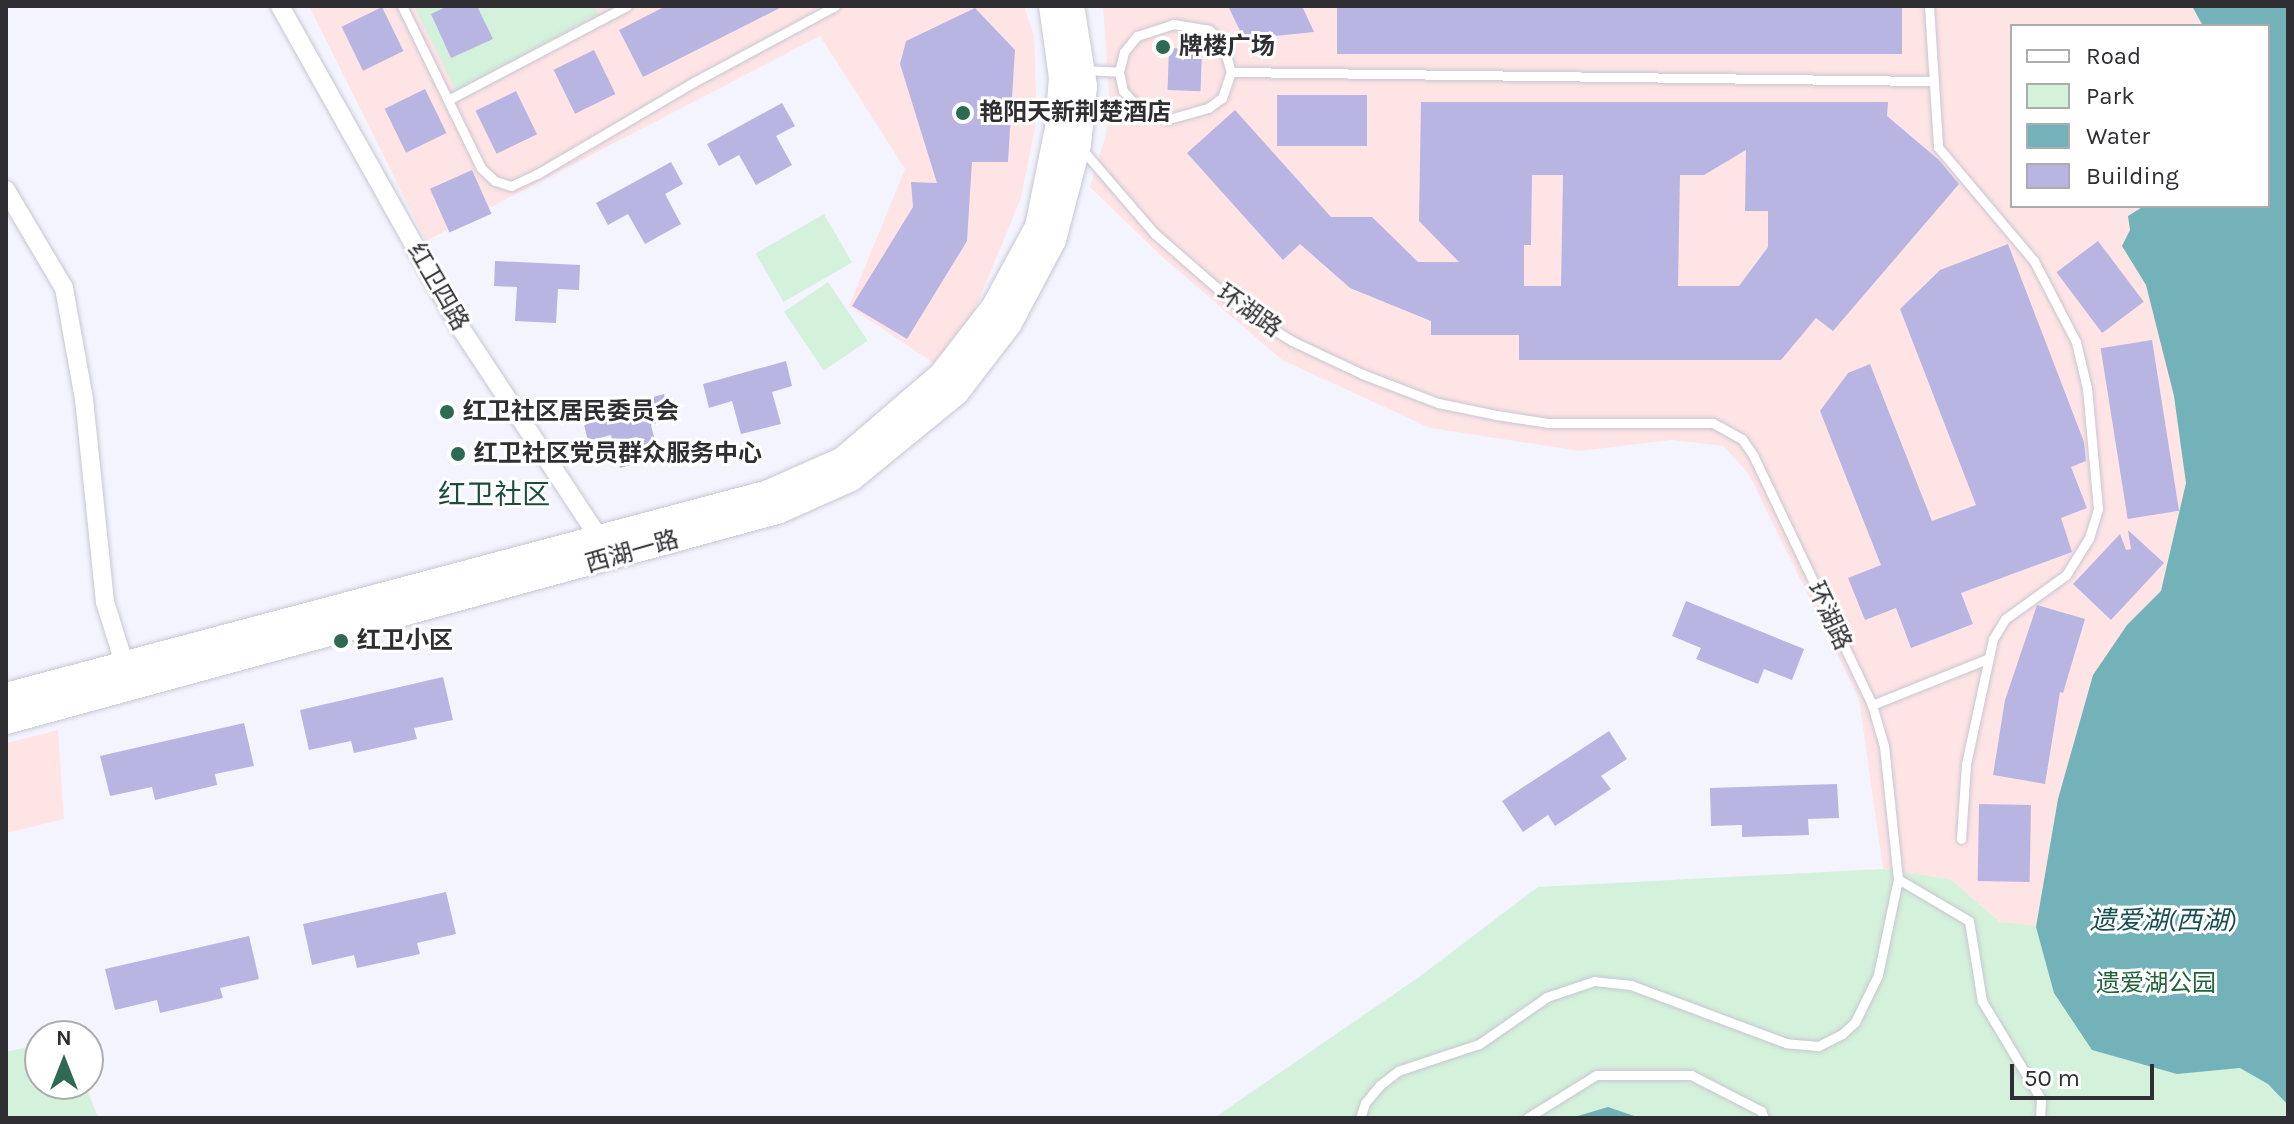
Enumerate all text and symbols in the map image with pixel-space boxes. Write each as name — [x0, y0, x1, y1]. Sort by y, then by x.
legend — [2010, 24, 2270, 208]
place label: 牌楼广场 — [1179, 33, 1275, 61]
marker: 牌楼广场 — [1154, 38, 1172, 56]
text: Road — [2086, 42, 2141, 70]
text: Park — [2086, 82, 2135, 110]
place label: 艳阳天新荆楚酒店 — [979, 99, 1171, 127]
marker: 艳阳天新荆楚酒店 — [954, 104, 972, 122]
text: Water — [2086, 122, 2150, 150]
text: Building — [2086, 162, 2179, 190]
street label: 红卫四路 — [402, 238, 474, 336]
street label: 环湖路 — [1211, 279, 1287, 343]
place label: 红卫社区居民委员会 — [463, 398, 679, 426]
marker: 红卫社区居民委员会 — [438, 403, 456, 421]
place label: 红卫社区党员群众服务中心 — [474, 440, 762, 468]
marker: 红卫社区党员群众服务中心 — [449, 445, 467, 463]
district label: 红卫社区 — [438, 478, 550, 512]
street label: 西湖一路 — [582, 525, 682, 579]
street label: 环湖路 — [1801, 577, 1857, 655]
place label: 红卫小区 — [357, 627, 453, 655]
marker: 红卫小区 — [332, 632, 350, 650]
water label: 遗爱湖(西湖) — [2090, 905, 2236, 937]
park label: 遗爱湖公园 — [2096, 970, 2216, 998]
north arrow — [24, 1020, 104, 1100]
text: N — [56, 1025, 72, 1051]
scale bar — [2014, 1048, 2158, 1098]
text: 50 m — [2024, 1064, 2080, 1092]

